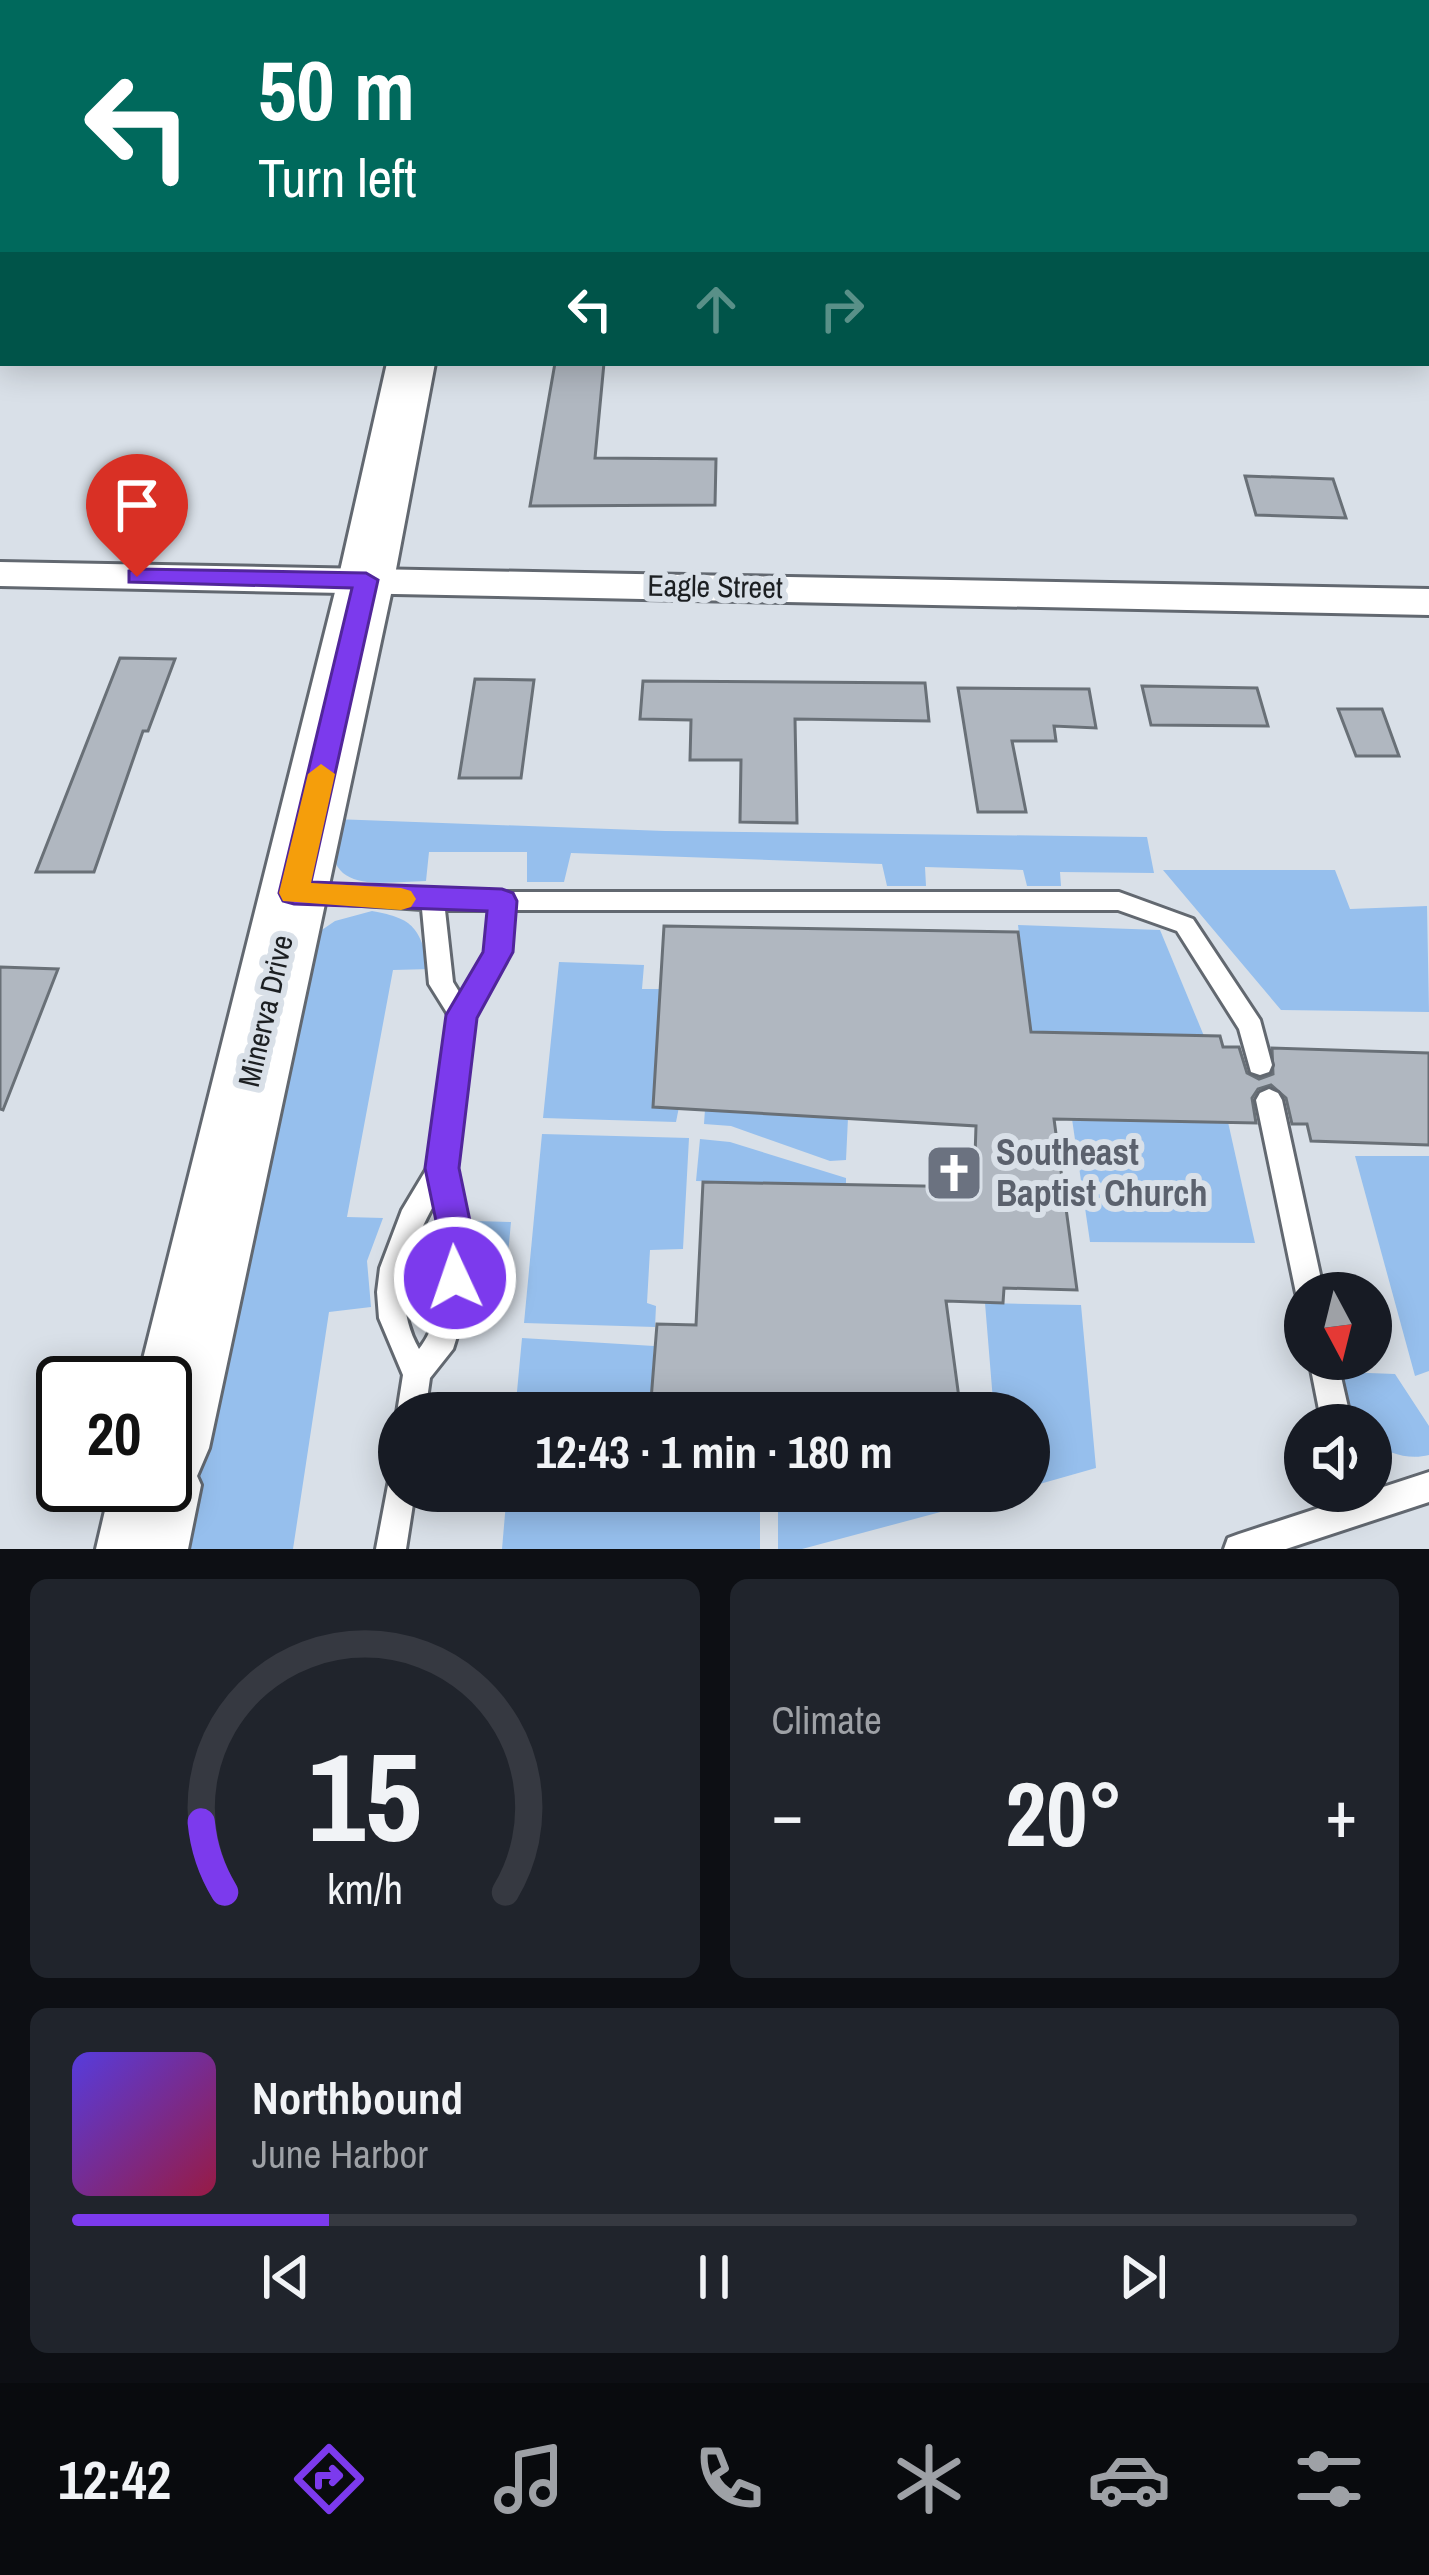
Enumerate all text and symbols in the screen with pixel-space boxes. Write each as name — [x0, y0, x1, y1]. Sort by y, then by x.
text: 50 m — [258, 33, 415, 146]
icon: left — [60, 48, 216, 204]
text: Turn left — [258, 141, 417, 214]
icon: left — [557, 276, 623, 342]
icon: ahead — [683, 276, 749, 342]
icon: right — [809, 276, 875, 342]
pin — [86, 454, 188, 577]
icon: arrive — [104, 472, 170, 538]
street label: Eagle Street — [647, 565, 783, 607]
street label: Minerva Drive — [228, 931, 302, 1091]
place label: Southeast Baptist Church — [996, 1128, 1208, 1217]
church icon: Southeast Baptist Church — [923, 1142, 985, 1204]
position arrow — [392, 1215, 518, 1341]
north arrow — [1284, 1272, 1392, 1380]
map controls — [1284, 1272, 1392, 1512]
speed limit sign: 20 — [36, 1356, 192, 1512]
button: sound — [1284, 1404, 1392, 1512]
text: 12:43 · 1 min · 180 m — [536, 1421, 892, 1482]
text: Climate — [772, 1694, 882, 1746]
text: 15 — [308, 1712, 422, 1880]
text: 20° — [1005, 1753, 1123, 1874]
text: − — [772, 1769, 803, 1858]
text: + — [1325, 1769, 1357, 1858]
text: km/h — [327, 1859, 403, 1916]
text: Northbound — [252, 2067, 463, 2128]
text: June Harbor — [252, 2128, 428, 2180]
icon: previous — [253, 2244, 319, 2310]
icon: pause — [681, 2244, 747, 2310]
icon: next — [1110, 2244, 1176, 2310]
icon: directions — [287, 2437, 371, 2521]
icon: music — [487, 2437, 571, 2521]
icon: phone — [687, 2437, 771, 2521]
icon: climate — [887, 2437, 971, 2521]
icon: car — [1087, 2437, 1171, 2521]
icon: filters — [1287, 2437, 1371, 2521]
text: 12:42 — [58, 2443, 171, 2516]

